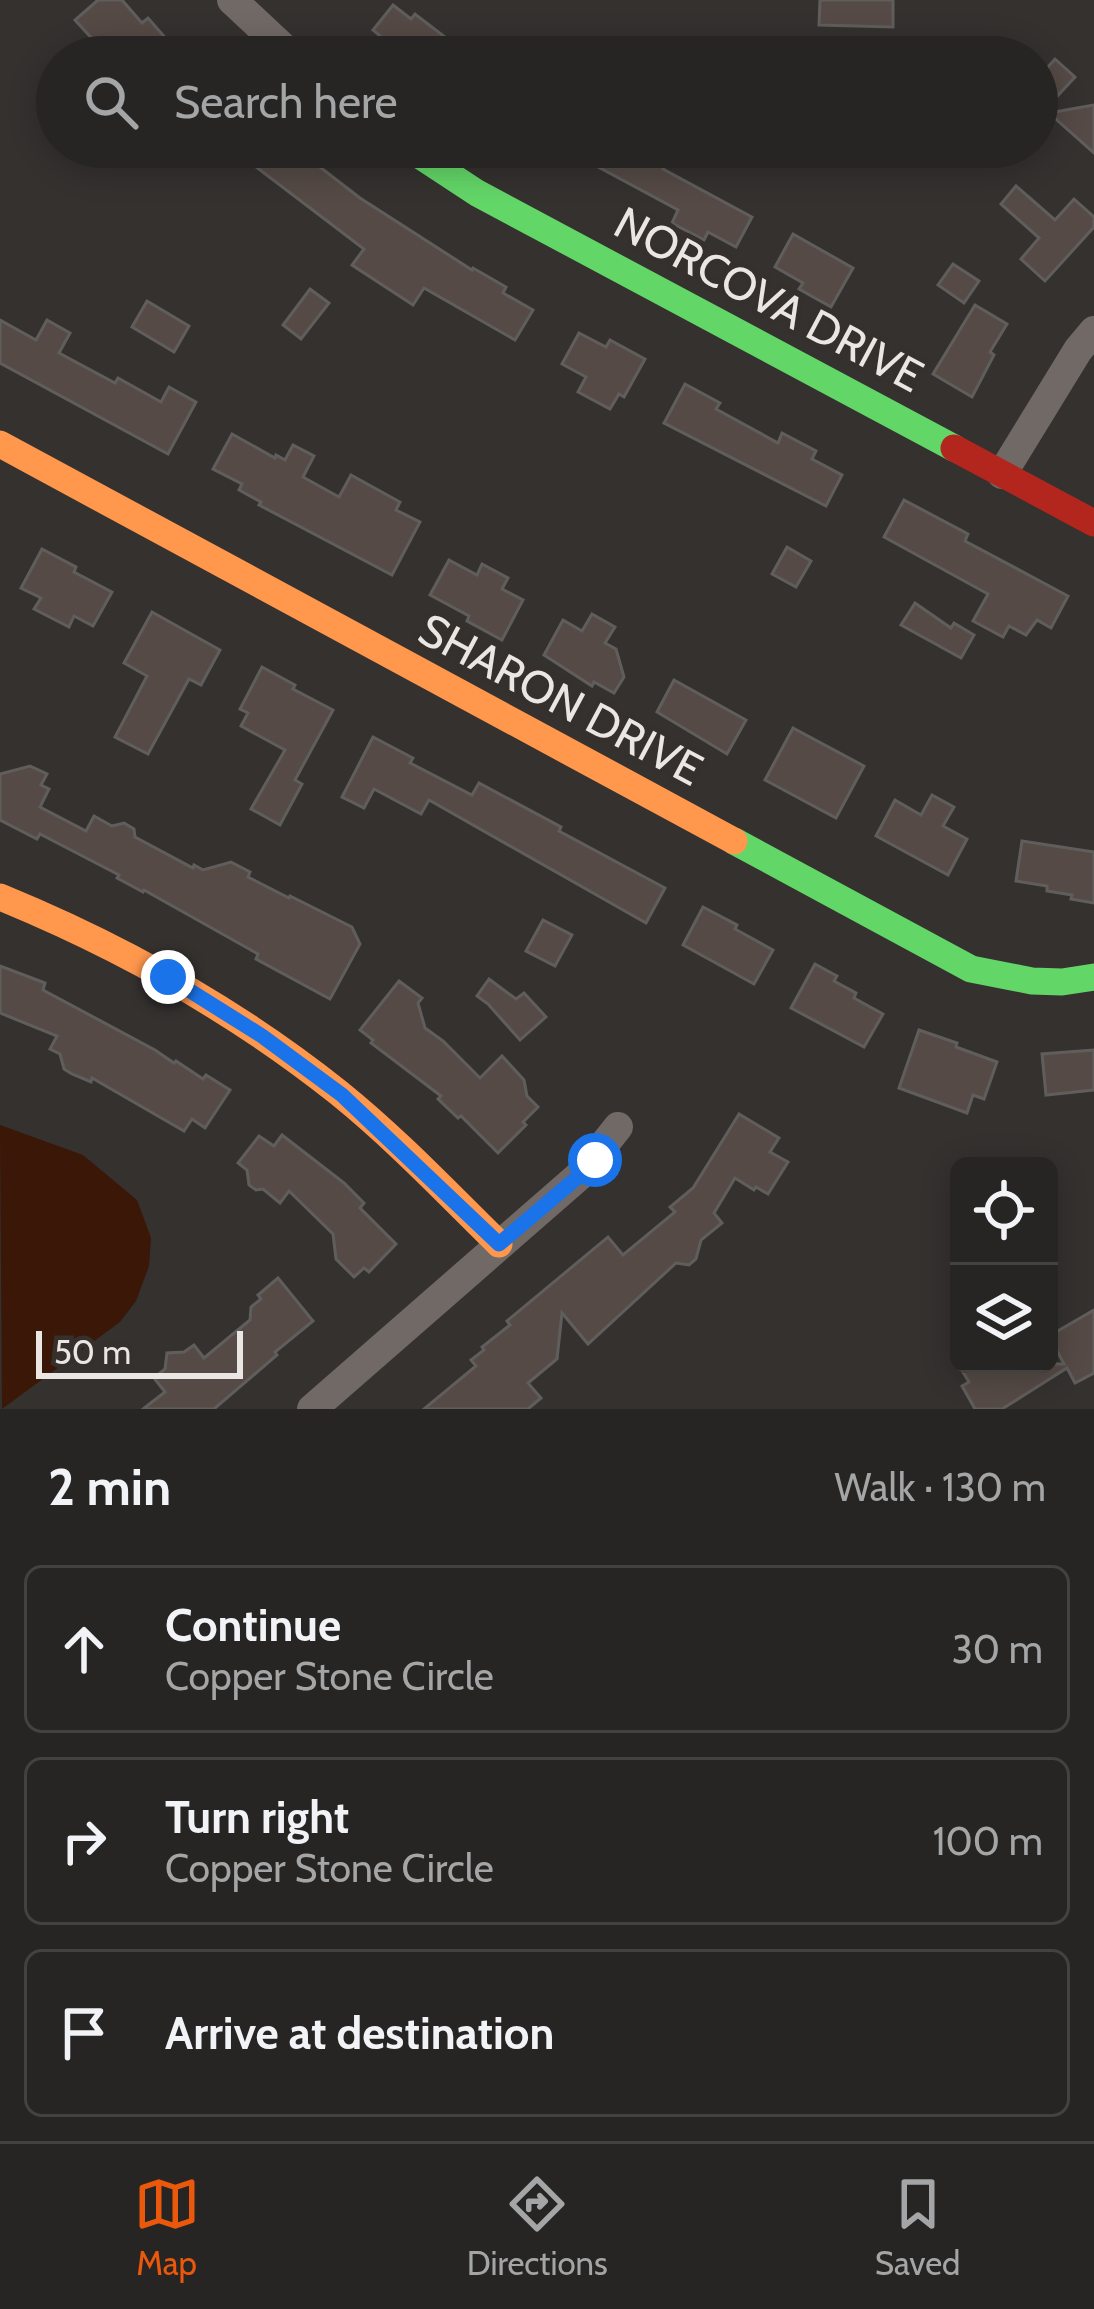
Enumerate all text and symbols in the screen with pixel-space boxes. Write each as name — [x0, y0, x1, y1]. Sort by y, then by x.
search box — [36, 36, 1058, 168]
icon: search — [78, 69, 144, 135]
text: Search here — [174, 75, 398, 129]
street label: NORCOVA DRIVE — [606, 195, 932, 403]
street label: SHARON DRIVE — [410, 602, 712, 796]
route end — [141, 950, 195, 1004]
route start — [568, 1133, 622, 1187]
map controls — [950, 1157, 1058, 1373]
button: locate — [950, 1157, 1058, 1265]
button: layers — [950, 1265, 1058, 1373]
scale bar — [36, 1325, 243, 1378]
text: 50 m — [54, 1332, 131, 1372]
text: 2 min — [48, 1456, 171, 1518]
text: Walk · 130 m — [834, 1463, 1046, 1511]
text: Continue — [165, 1598, 341, 1652]
icon: ahead — [51, 1616, 117, 1682]
text: 30 m — [952, 1625, 1043, 1673]
text: Copper Stone Circle — [165, 1652, 494, 1700]
text: Turn right — [165, 1790, 349, 1844]
icon: right — [51, 1808, 117, 1874]
text: 100 m — [933, 1817, 1043, 1865]
text: Copper Stone Circle — [165, 1844, 494, 1892]
icon: arrive — [51, 2000, 117, 2066]
text: Arrive at destination — [165, 2006, 554, 2060]
tab: Map — [134, 2171, 200, 2283]
tab: Directions — [467, 2171, 608, 2283]
tab: Saved — [875, 2171, 960, 2283]

